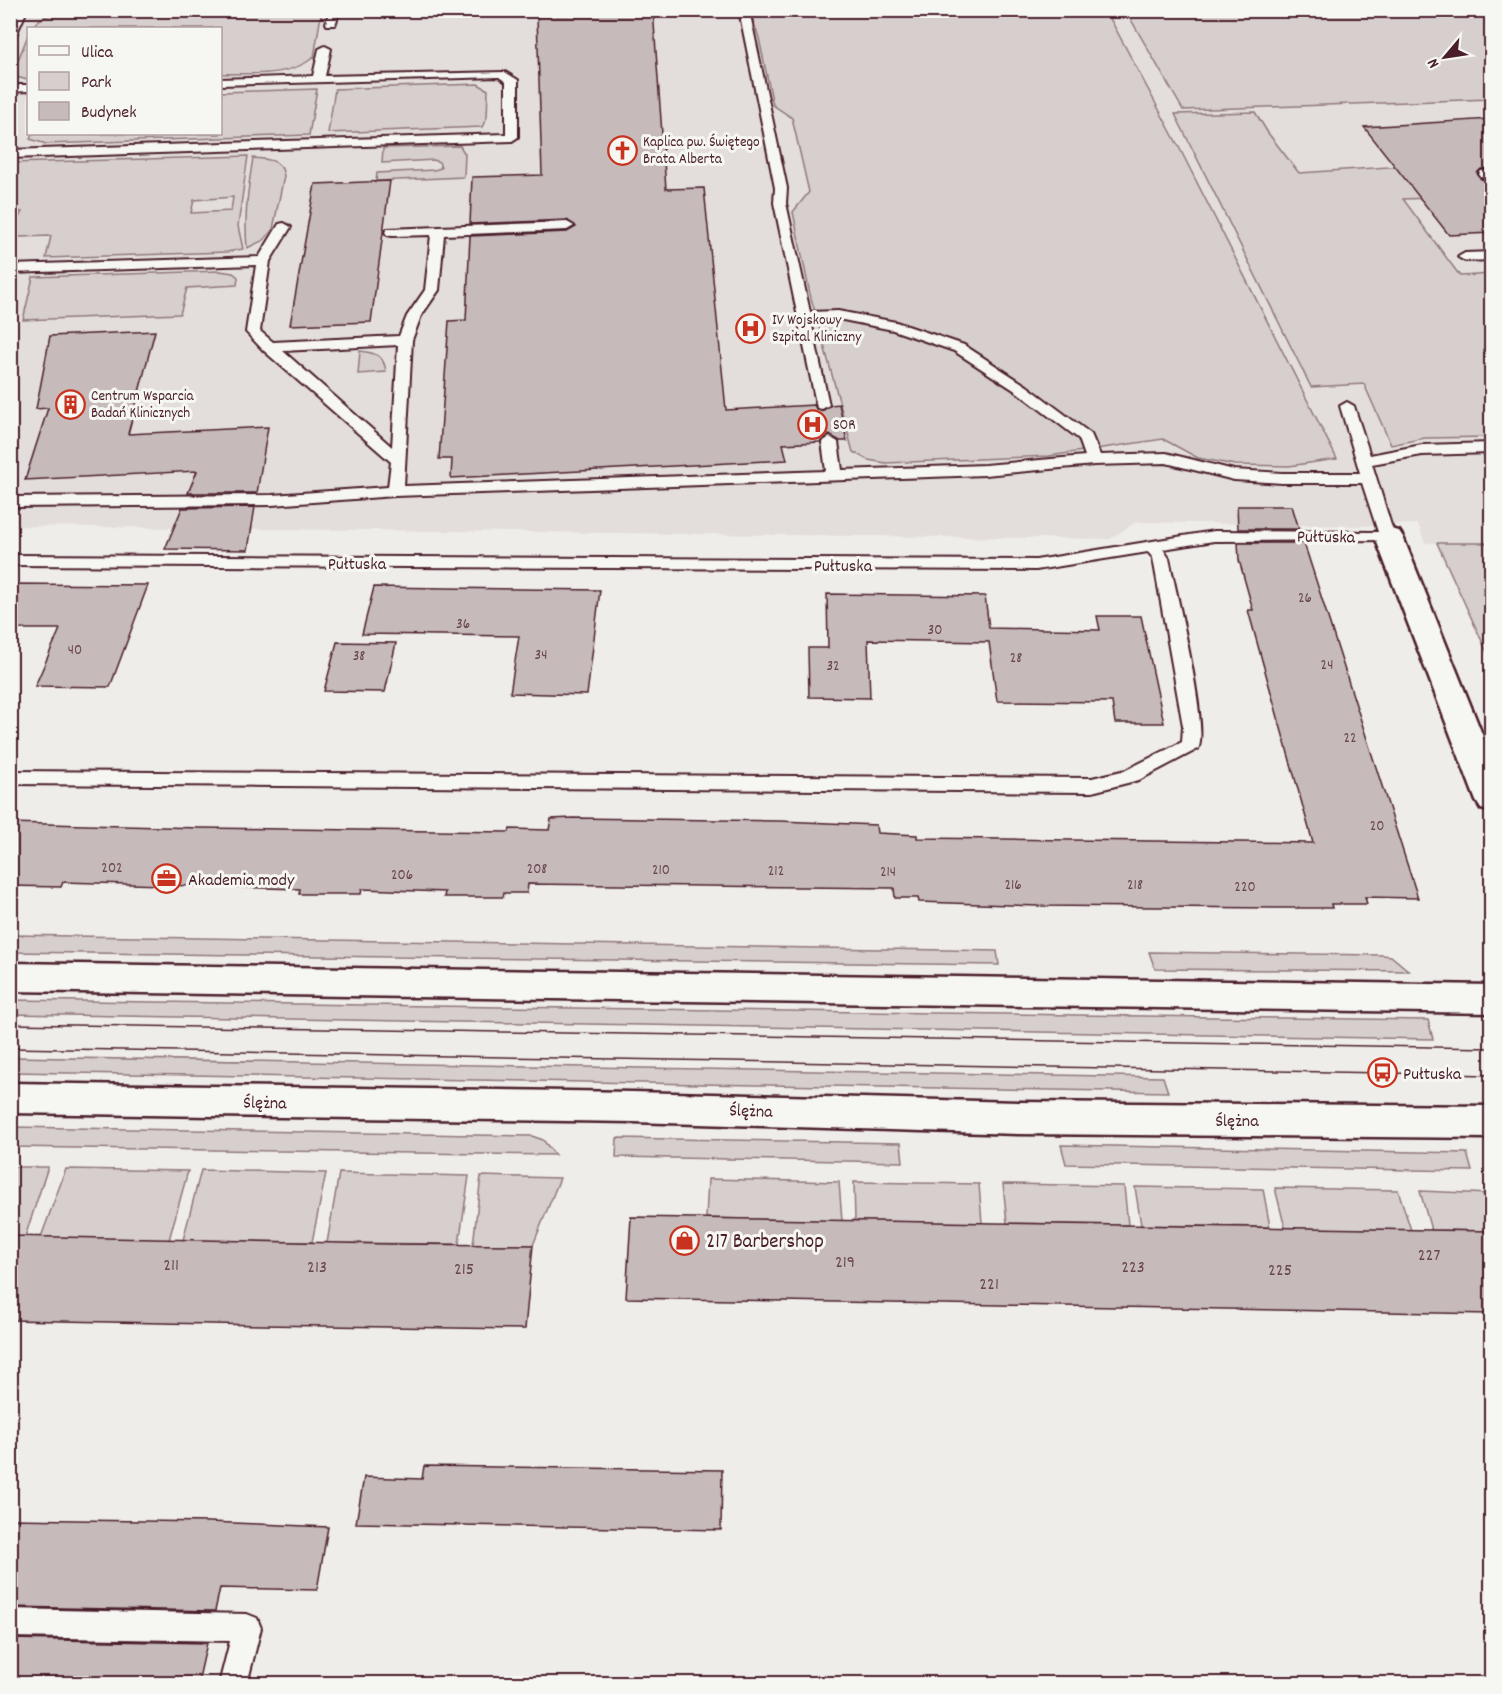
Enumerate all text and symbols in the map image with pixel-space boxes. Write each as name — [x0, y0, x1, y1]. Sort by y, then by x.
legend — [27, 27, 222, 135]
north arrow — [1415, 27, 1475, 87]
text: Ulica — [81, 41, 113, 66]
text: N — [1422, 54, 1446, 72]
text: Park — [81, 71, 112, 96]
text: Budynek — [81, 101, 137, 126]
place label: Kaplica pw. Świętego Brata Alberta — [643, 132, 760, 171]
church icon: Kaplica pw. Świętego Brata Alberta — [606, 134, 638, 166]
place label: IV Wojskowy Szpital Kliniczny — [772, 310, 862, 349]
hospital icon: IV Wojskowy Szpital Kliniczny — [735, 312, 767, 344]
place label: Centrum Wsparcia Badań Klinicznych — [91, 386, 194, 425]
building icon: Centrum Wsparcia Badań Klinicznych — [54, 388, 86, 420]
hospital icon: SOR — [796, 408, 828, 440]
place label: SOR — [833, 415, 856, 437]
street label: Pułtuska — [1297, 525, 1356, 552]
street label: Pułtuska — [328, 553, 387, 578]
street label: Pułtuska — [814, 555, 873, 580]
house number: 26 — [1298, 588, 1312, 610]
house number: 36 — [456, 614, 470, 636]
house number: 30 — [928, 620, 942, 642]
house number: 40 — [68, 640, 82, 662]
house number: 34 — [535, 645, 547, 667]
house number: 38 — [353, 646, 365, 668]
house number: 28 — [1010, 648, 1022, 670]
house number: 24 — [1321, 655, 1333, 677]
house number: 32 — [826, 656, 840, 678]
house number: 22 — [1343, 728, 1357, 750]
house number: 20 — [1370, 816, 1384, 838]
house number: 202 — [101, 858, 123, 880]
house number: 208 — [527, 859, 547, 881]
house number: 210 — [652, 860, 670, 882]
house number: 212 — [768, 861, 784, 883]
house number: 214 — [880, 862, 896, 884]
office icon: Akademia mody — [151, 863, 183, 895]
house number: 206 — [391, 865, 413, 887]
place label: Akademia mody — [188, 869, 295, 894]
house number: 216 — [1004, 875, 1022, 897]
house number: 218 — [1127, 875, 1143, 897]
house number: 220 — [1234, 877, 1256, 899]
bus stop icon: Pułtuska — [1366, 1057, 1398, 1089]
place label: Pułtuska — [1403, 1063, 1462, 1088]
street label: Ślężna — [243, 1092, 287, 1117]
street label: Ślężna — [729, 1099, 773, 1126]
street label: Ślężna — [1215, 1110, 1259, 1135]
shop icon: 217 Barbershop — [669, 1224, 701, 1256]
place label: 217 Barbershop — [706, 1228, 824, 1258]
house number: 227 — [1418, 1244, 1440, 1269]
house number: 219 — [835, 1251, 855, 1276]
house number: 211 — [163, 1254, 179, 1279]
house number: 213 — [307, 1256, 327, 1281]
house number: 223 — [1121, 1256, 1145, 1281]
house number: 215 — [454, 1258, 474, 1283]
house number: 225 — [1268, 1259, 1292, 1284]
house number: 221 — [979, 1273, 999, 1298]

